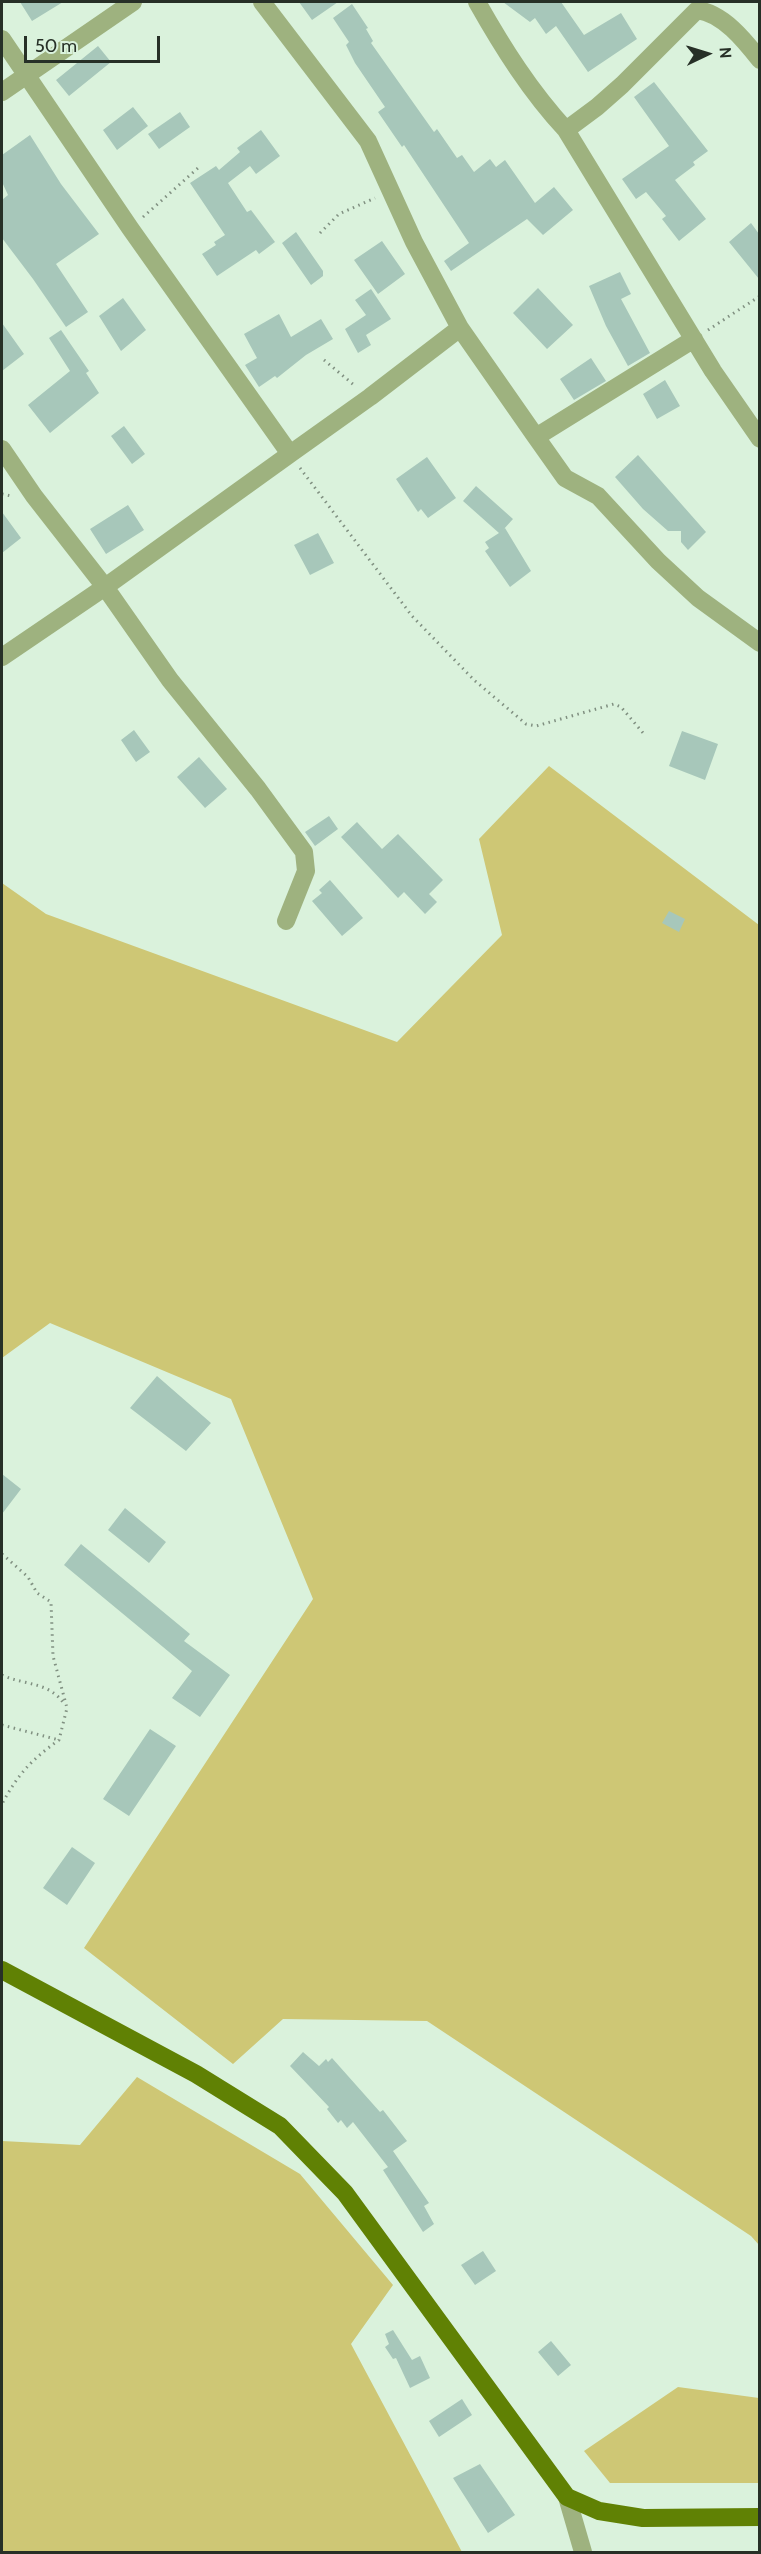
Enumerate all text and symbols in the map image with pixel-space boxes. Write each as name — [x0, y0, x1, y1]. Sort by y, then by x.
scale bar — [27, 24, 164, 62]
north arrow — [677, 24, 737, 84]
text: 50 m — [35, 35, 77, 57]
text: N — [716, 46, 735, 59]

